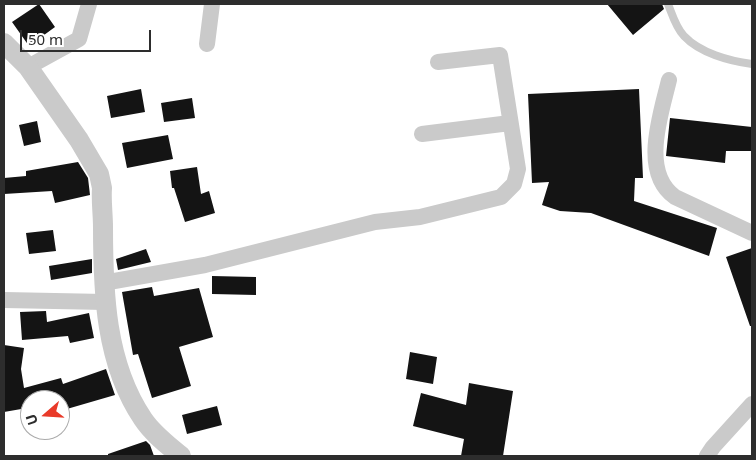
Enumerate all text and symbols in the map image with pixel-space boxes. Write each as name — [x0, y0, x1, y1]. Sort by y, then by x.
scale bar — [22, 20, 154, 52]
text: 50 m — [28, 29, 63, 49]
north arrow — [20, 390, 70, 440]
text: U — [21, 412, 42, 428]

